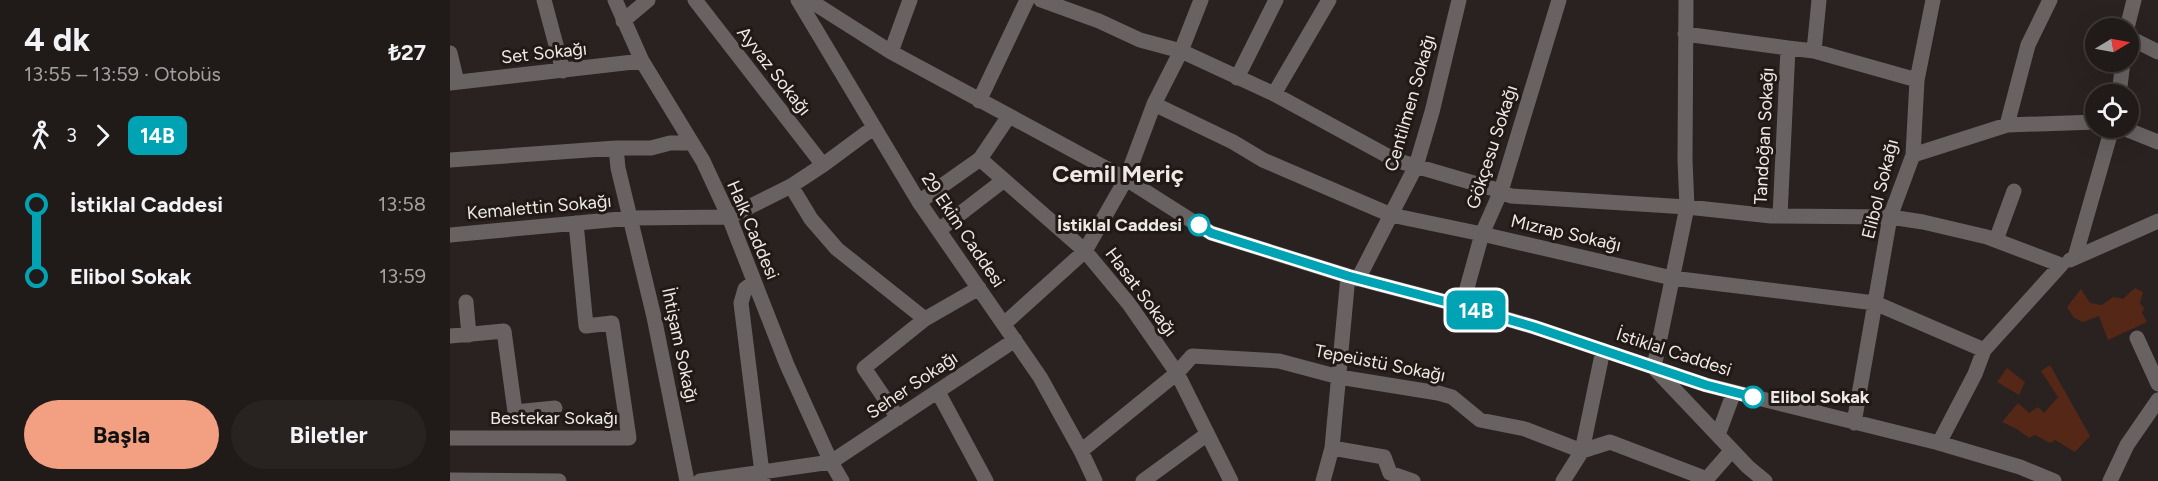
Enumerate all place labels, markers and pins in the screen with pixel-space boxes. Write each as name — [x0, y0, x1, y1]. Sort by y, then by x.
place label: İstiklal Caddesi — [1057, 214, 1182, 236]
marker: İstiklal Caddesi — [1188, 214, 1210, 236]
marker: Elibol Sokak — [1742, 386, 1764, 408]
place label: Elibol Sokak — [1770, 386, 1870, 408]

